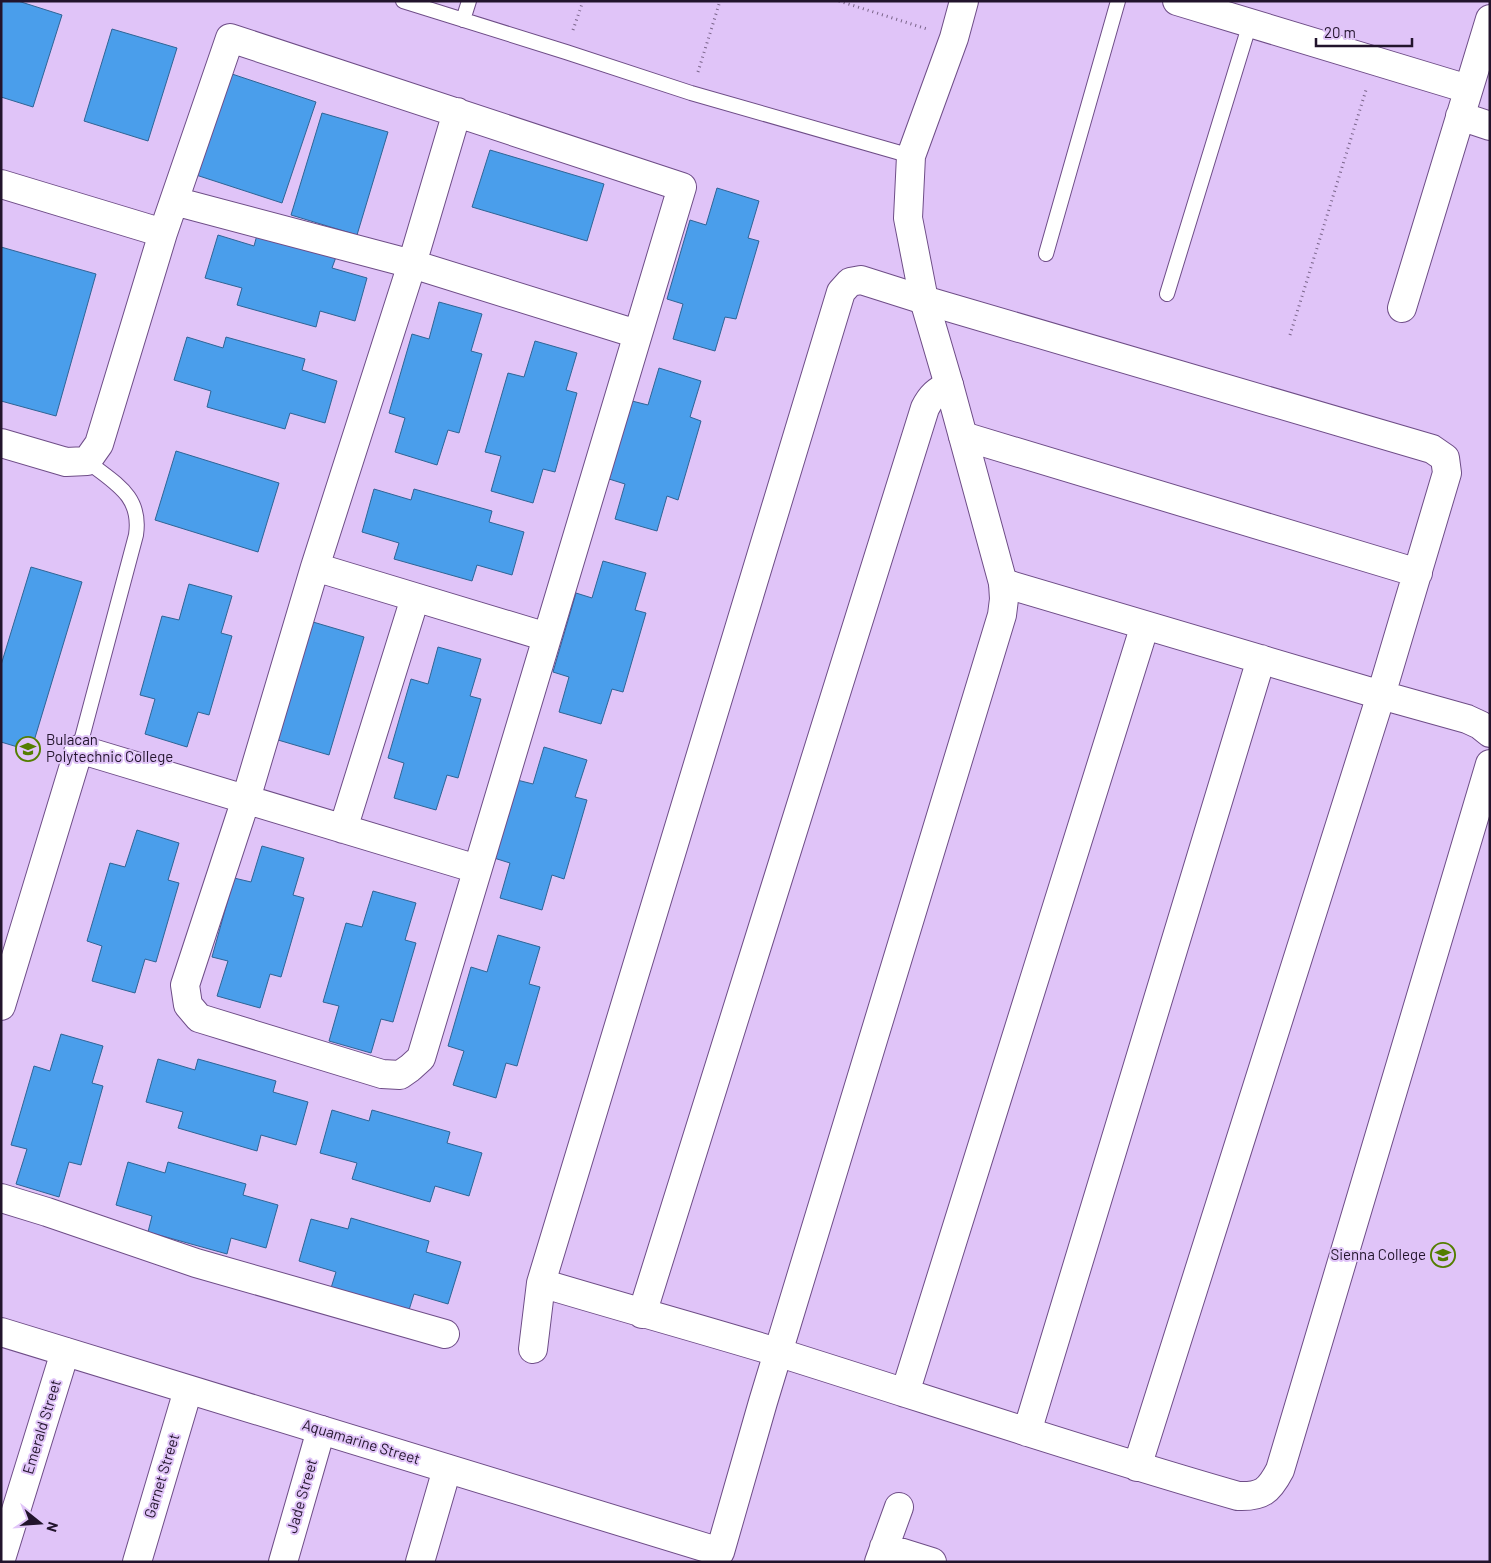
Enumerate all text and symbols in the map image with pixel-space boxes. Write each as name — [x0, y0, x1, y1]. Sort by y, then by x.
scale bar — [1316, 15, 1412, 47]
text: 20 m — [1324, 23, 1356, 41]
place label: Bulacan Polytechnic College — [46, 730, 173, 765]
school or university icon: Bulacan Polytechnic College — [15, 736, 41, 762]
school or university icon: Sienna College — [1430, 1242, 1456, 1268]
place label: Sienna College — [1330, 1245, 1426, 1263]
street label: Emerald Street — [18, 1377, 64, 1476]
street label: Aquamarine Street — [300, 1415, 422, 1467]
street label: Garnet Street — [140, 1431, 182, 1520]
street label: Jade Street — [282, 1456, 320, 1535]
north arrow — [15, 1498, 65, 1548]
text: N — [43, 1520, 62, 1534]

